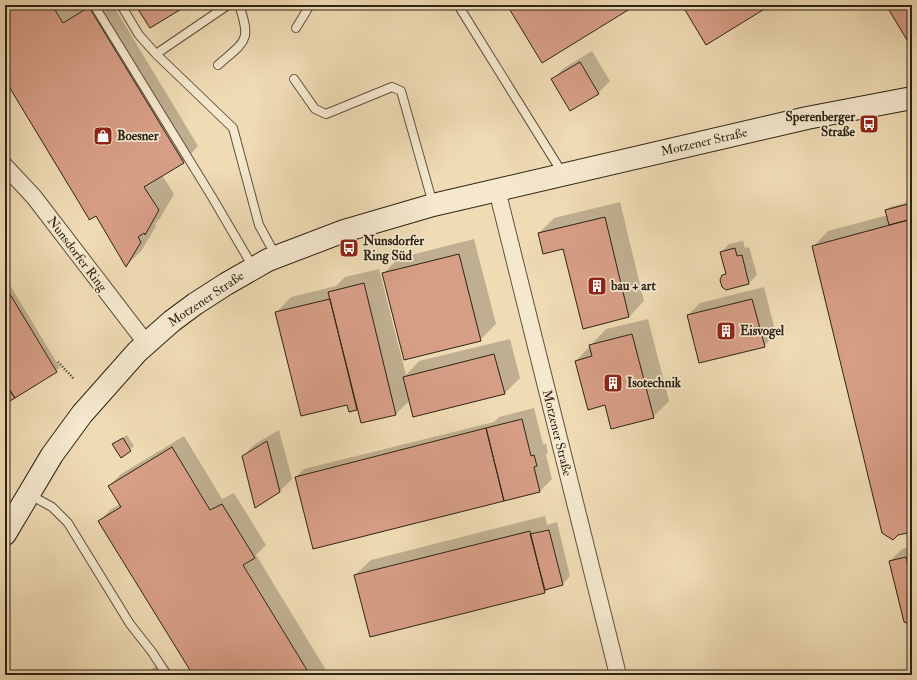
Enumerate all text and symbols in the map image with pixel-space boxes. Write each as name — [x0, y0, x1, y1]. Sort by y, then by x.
place label: Sperenberger Straße — [786, 109, 856, 140]
bus stop icon: Sperenberger Straße — [858, 113, 880, 135]
street label: Motzener Straße — [659, 124, 749, 160]
shop icon: Boesner — [92, 125, 114, 147]
place label: Boesner — [117, 128, 160, 144]
street label: Nunsdorfer Ring — [44, 213, 111, 295]
place label: Nunsdorfer Ring Süd — [362, 233, 425, 265]
bus stop icon: Nunsdorfer Ring Süd — [338, 237, 360, 259]
street label: Motzener Straße — [165, 267, 248, 330]
building icon: bau + art — [586, 275, 608, 297]
place label: bau + art — [610, 278, 656, 294]
building icon: Eisvogel — [715, 320, 737, 342]
place label: Eisvogel — [740, 323, 785, 340]
building icon: Isotechnik — [602, 372, 624, 394]
place label: Isotechnik — [627, 375, 682, 391]
street label: Motzener Straße — [539, 388, 576, 478]

